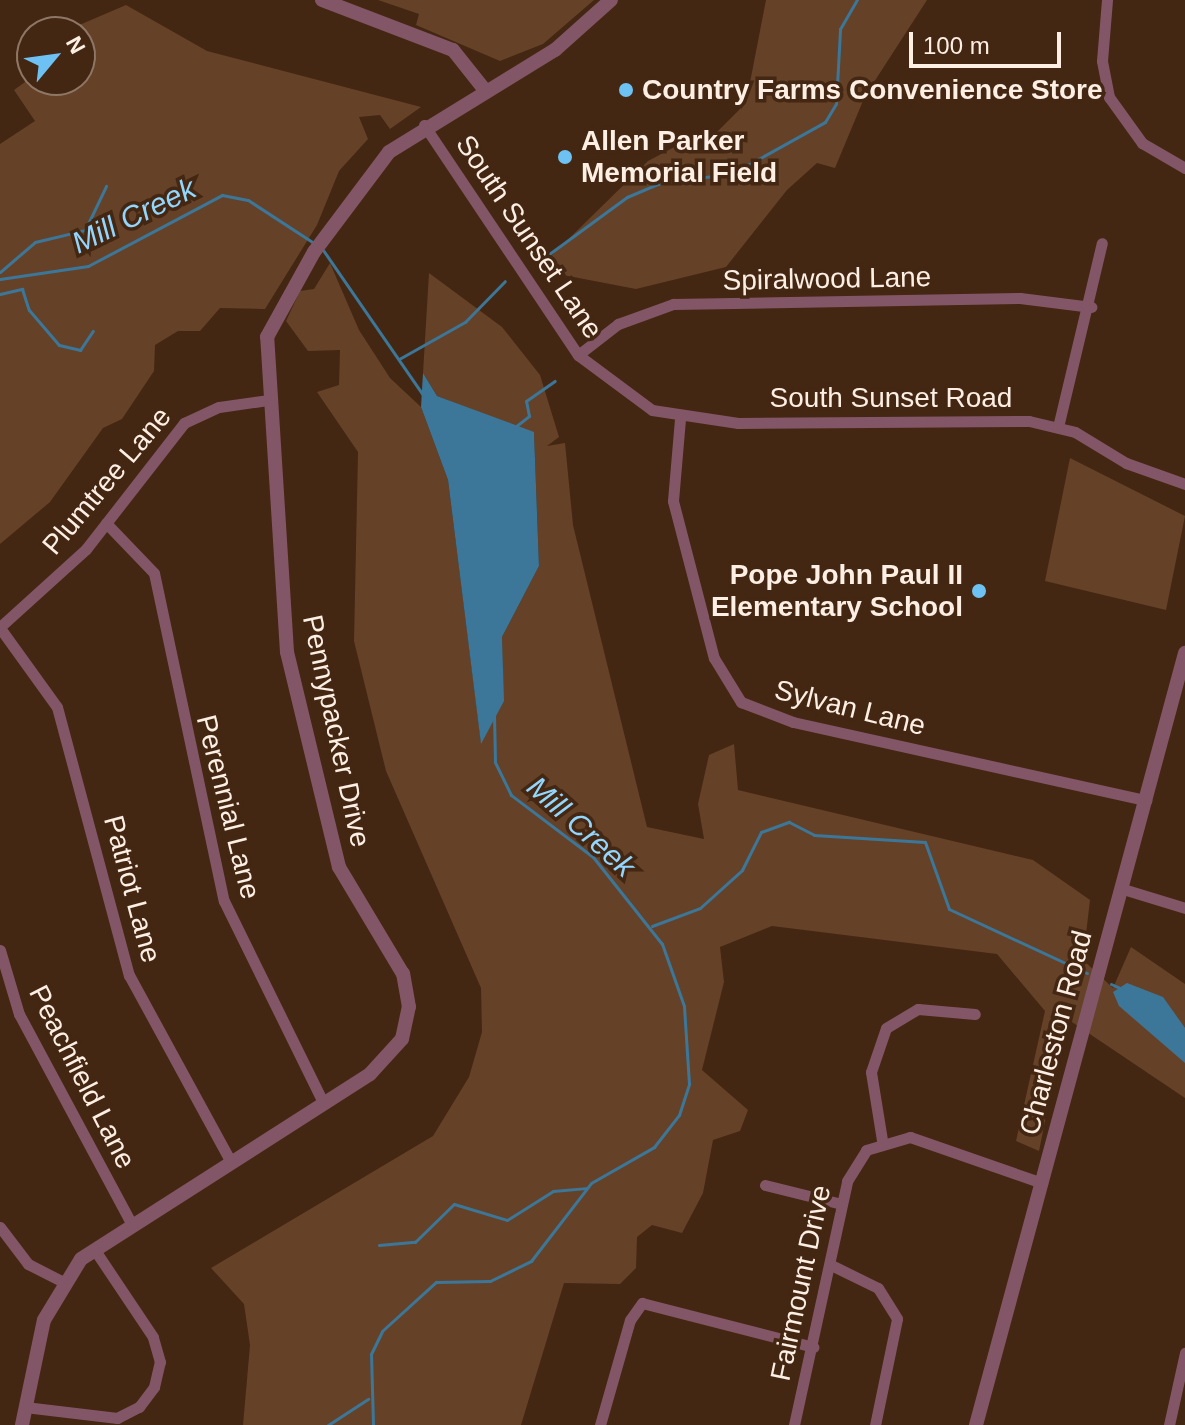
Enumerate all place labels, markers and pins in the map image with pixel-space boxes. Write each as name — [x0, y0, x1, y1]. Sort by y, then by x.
place label: Country Farms Convenience Store — [642, 73, 1103, 107]
marker: Country Farms Convenience Store — [617, 81, 635, 99]
place label: Allen Parker Memorial Field — [581, 124, 777, 190]
marker: Allen Parker Memorial Field — [556, 148, 574, 166]
place label: Pope John Paul II Elementary School — [711, 558, 963, 624]
marker: Pope John Paul II Elementary School — [970, 582, 988, 600]

